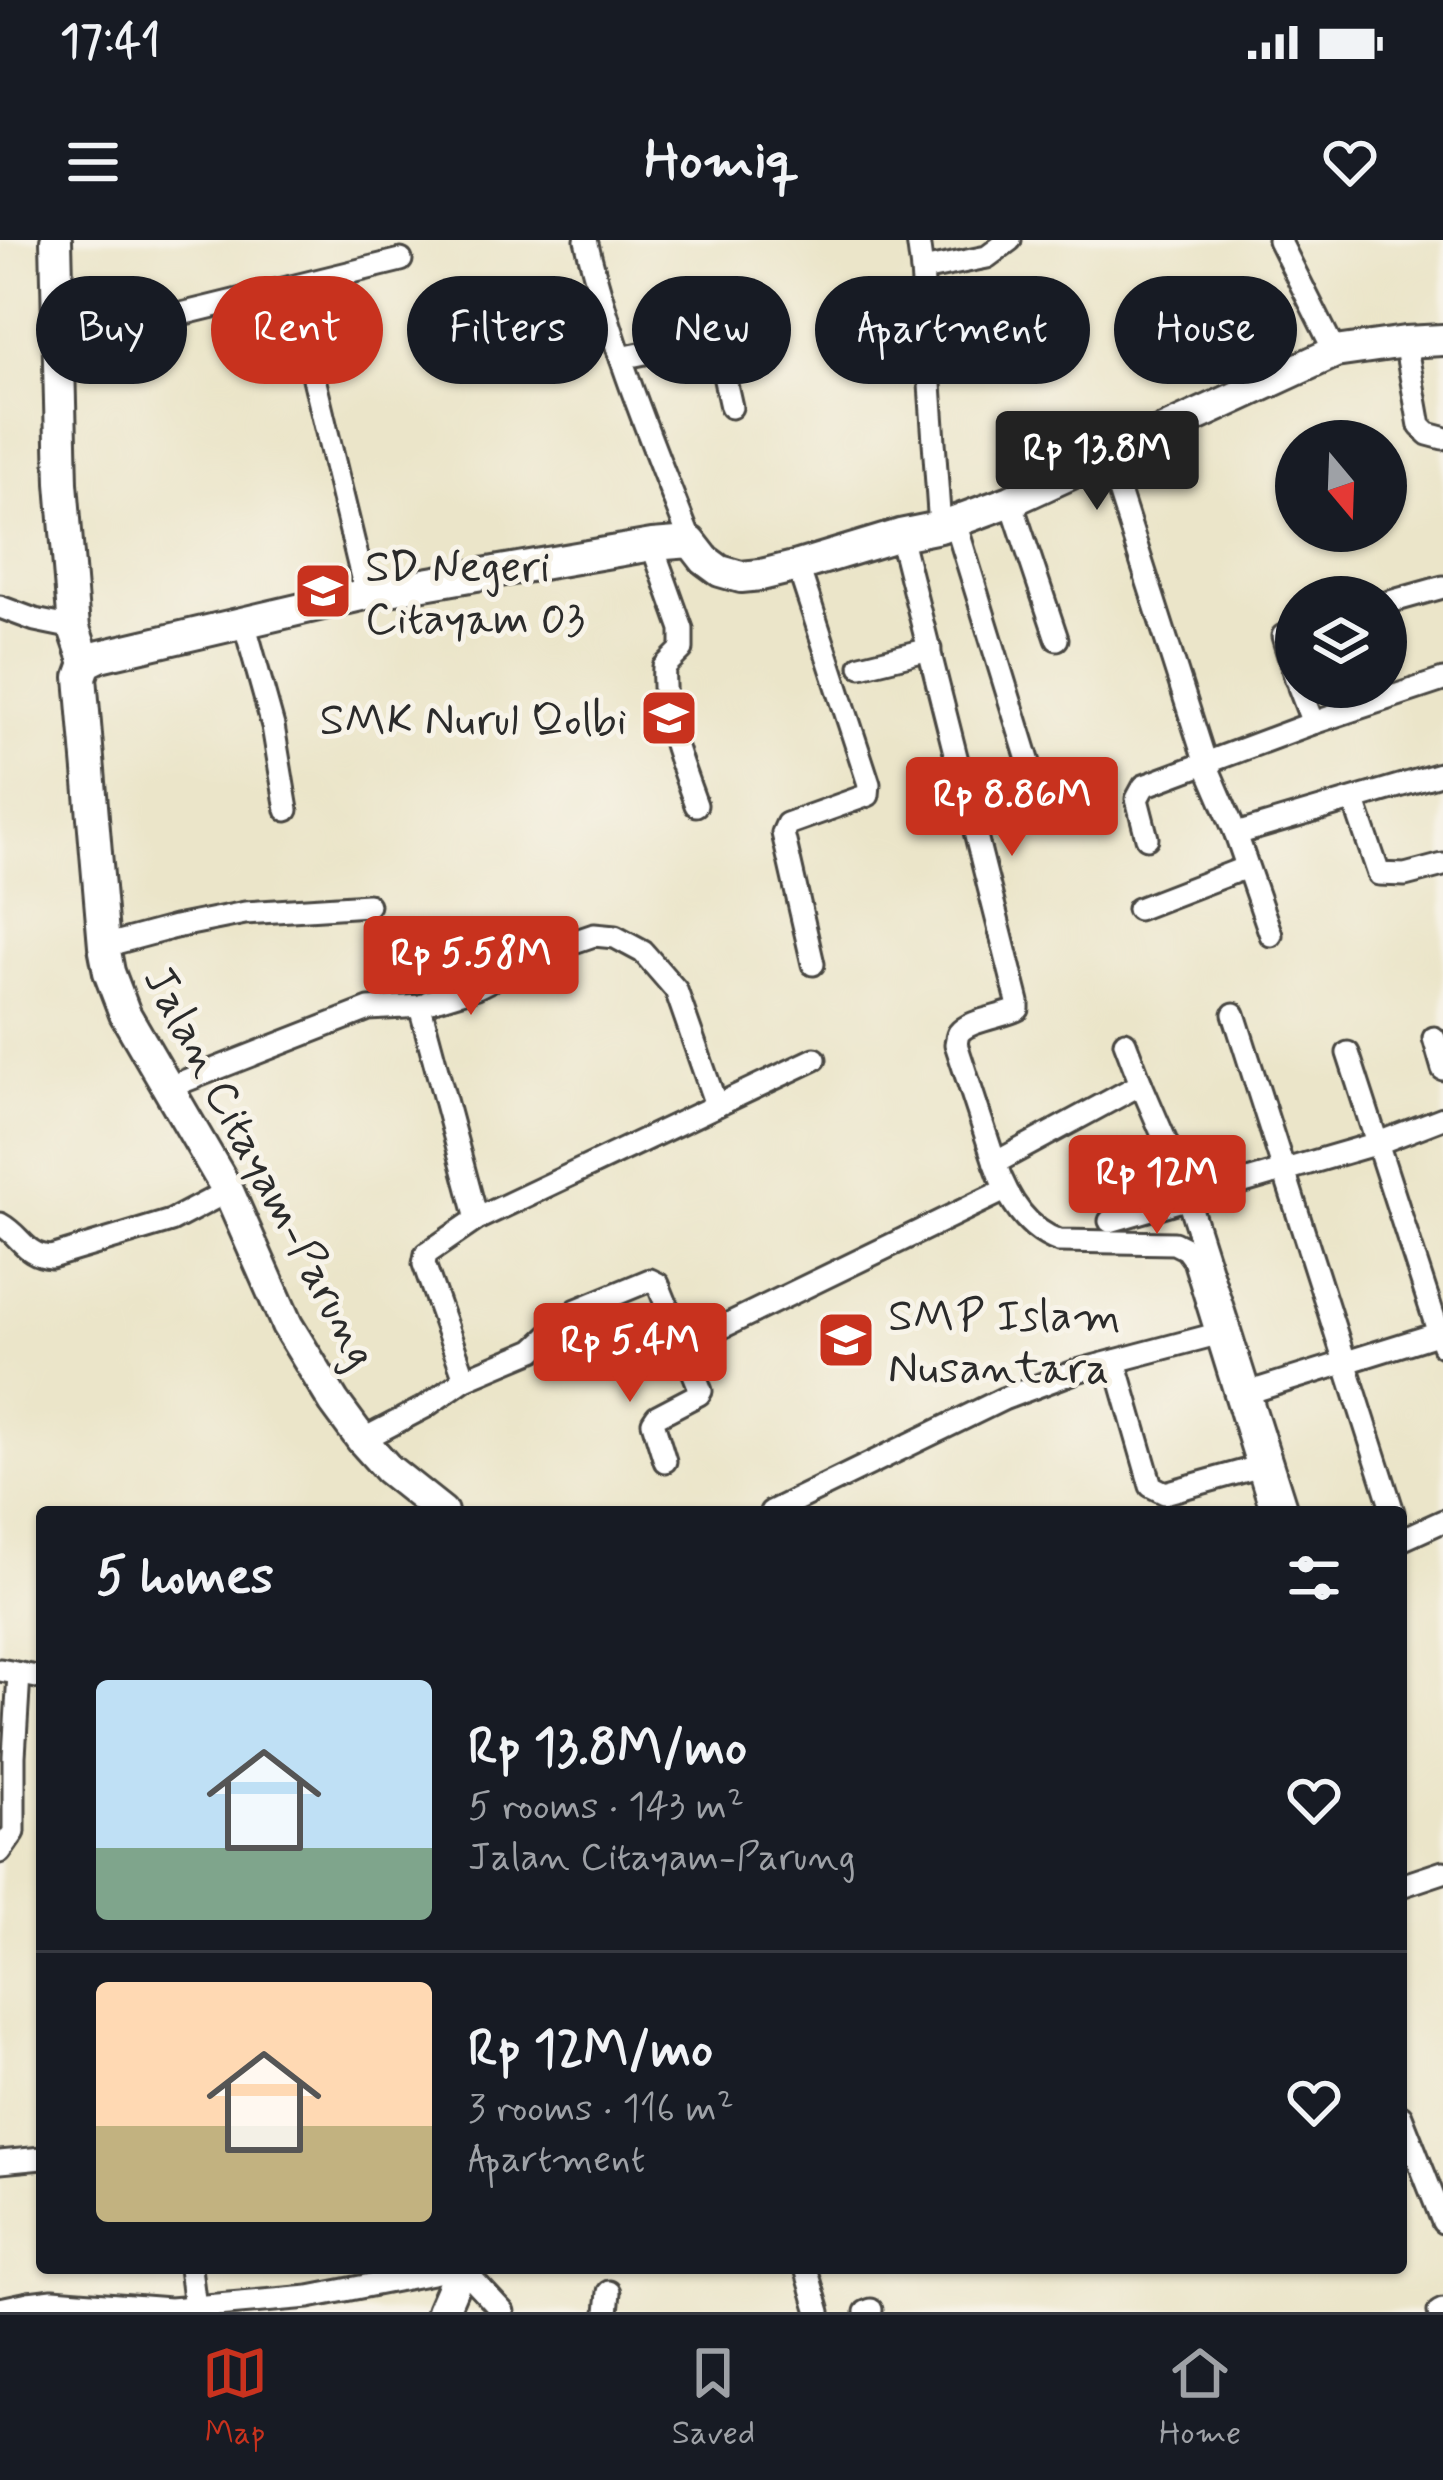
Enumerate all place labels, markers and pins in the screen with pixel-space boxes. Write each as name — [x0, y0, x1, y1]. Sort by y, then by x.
pin: Rp 13.8M — [973, 411, 1221, 513]
place label: SD Negeri Citayam 03 — [365, 539, 585, 650]
school or university icon: SD Negeri Citayam 03 — [292, 560, 354, 622]
school or university icon: SMK Nurul Qolbi — [638, 687, 700, 749]
place label: SMK Nurul Qolbi — [320, 692, 627, 751]
pin: Rp 8.86M — [888, 757, 1136, 859]
pin: Rp 5.58M — [347, 916, 595, 1018]
pin: Rp 12M — [1059, 1135, 1255, 1237]
place label: SMP Islam Nusantara — [888, 1288, 1121, 1399]
pin: Rp 5.4M — [519, 1303, 741, 1405]
school or university icon: SMP Islam Nusantara — [815, 1309, 877, 1371]

